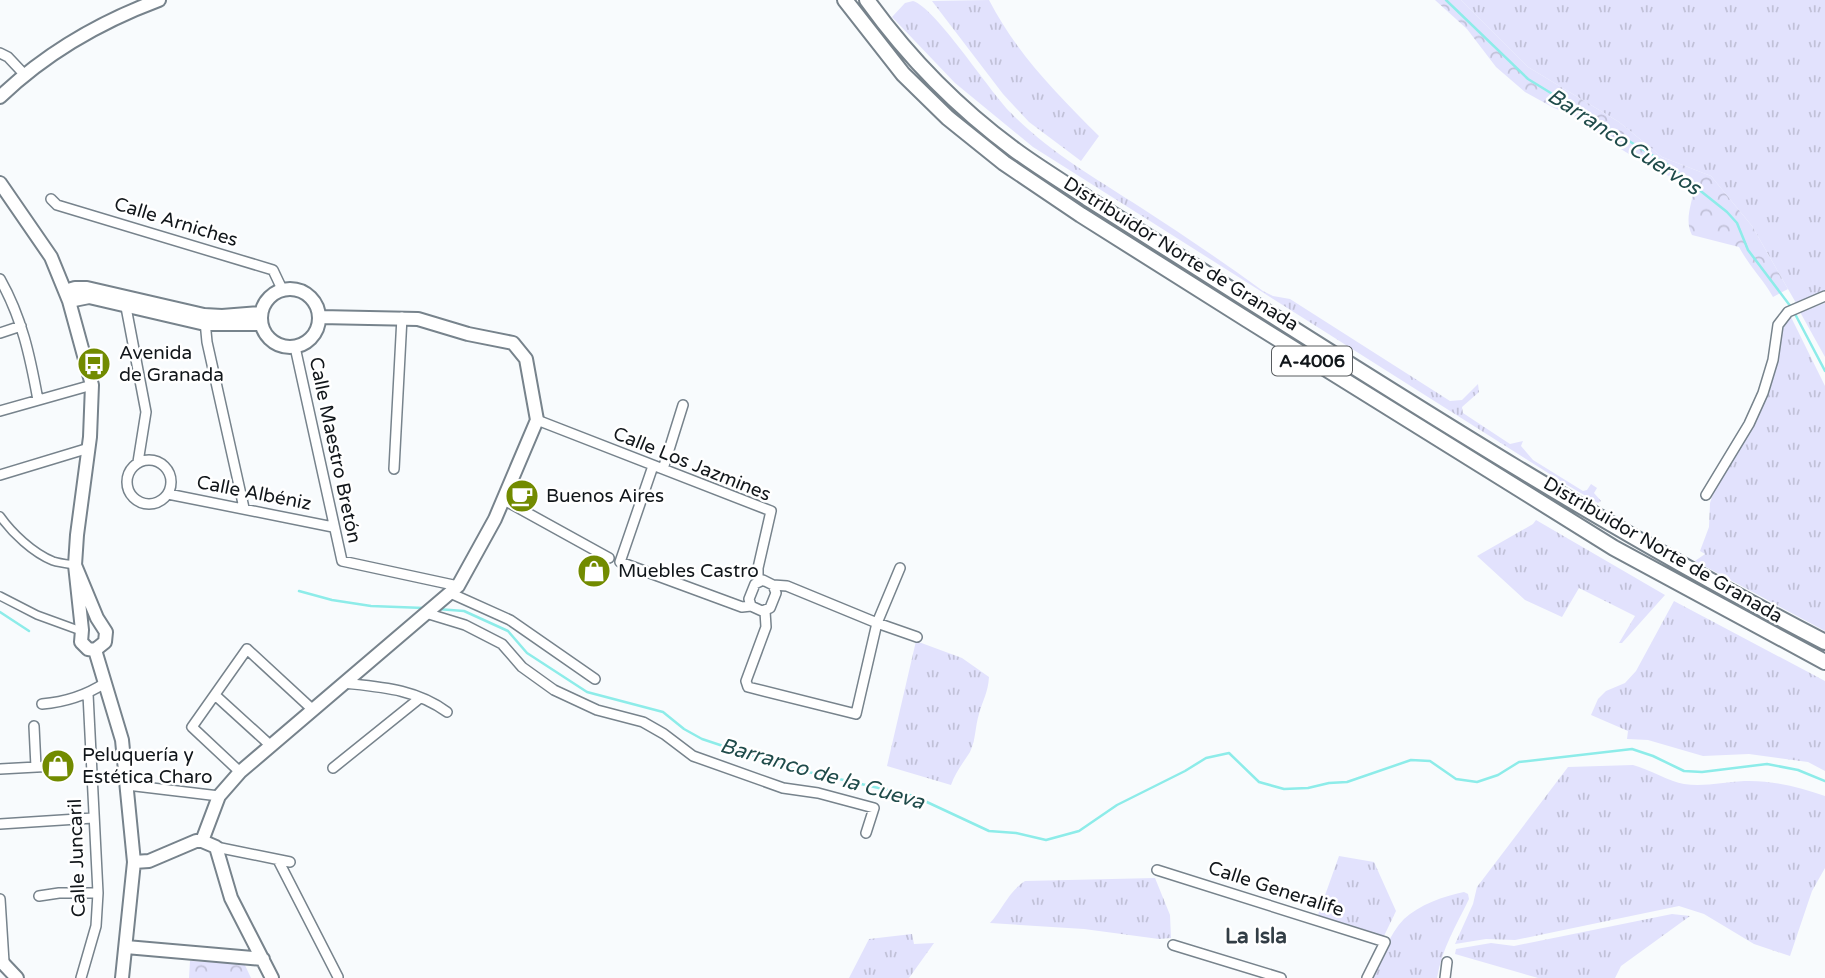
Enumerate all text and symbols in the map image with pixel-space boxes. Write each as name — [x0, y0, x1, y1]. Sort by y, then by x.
water label: Barranco Cuervos — [1543, 83, 1707, 202]
street label: Distribuidor Norte de Granada — [1060, 172, 1302, 336]
street label: Calle Arniches — [111, 193, 241, 251]
place label: Avenida de Granada — [119, 342, 224, 386]
bus stop icon: Avenida de Granada — [75, 345, 113, 383]
road number: A-4006 — [1272, 346, 1352, 376]
street label: Calle Maestro Bretón — [305, 355, 365, 545]
street label: Calle Los Jazmines — [610, 422, 774, 506]
street label: Calle Albéniz — [195, 471, 313, 515]
street label: Distribuidor Norte de Granada — [1539, 472, 1787, 628]
cafe icon: Buenos Aires — [503, 477, 541, 515]
place label: Buenos Aires — [546, 485, 664, 507]
shop icon: Muebles Castro — [575, 552, 613, 590]
place label: Muebles Castro — [618, 560, 759, 582]
water label: Barranco de la Cueva — [717, 733, 928, 815]
place label: Peluquería y Estética Charo — [82, 744, 213, 788]
shop icon: Peluquería y Estética Charo — [39, 747, 77, 785]
street label: Calle Juncaril — [64, 798, 90, 918]
street label: Calle Generalife — [1205, 857, 1347, 921]
district label: La Isla — [1225, 924, 1287, 949]

